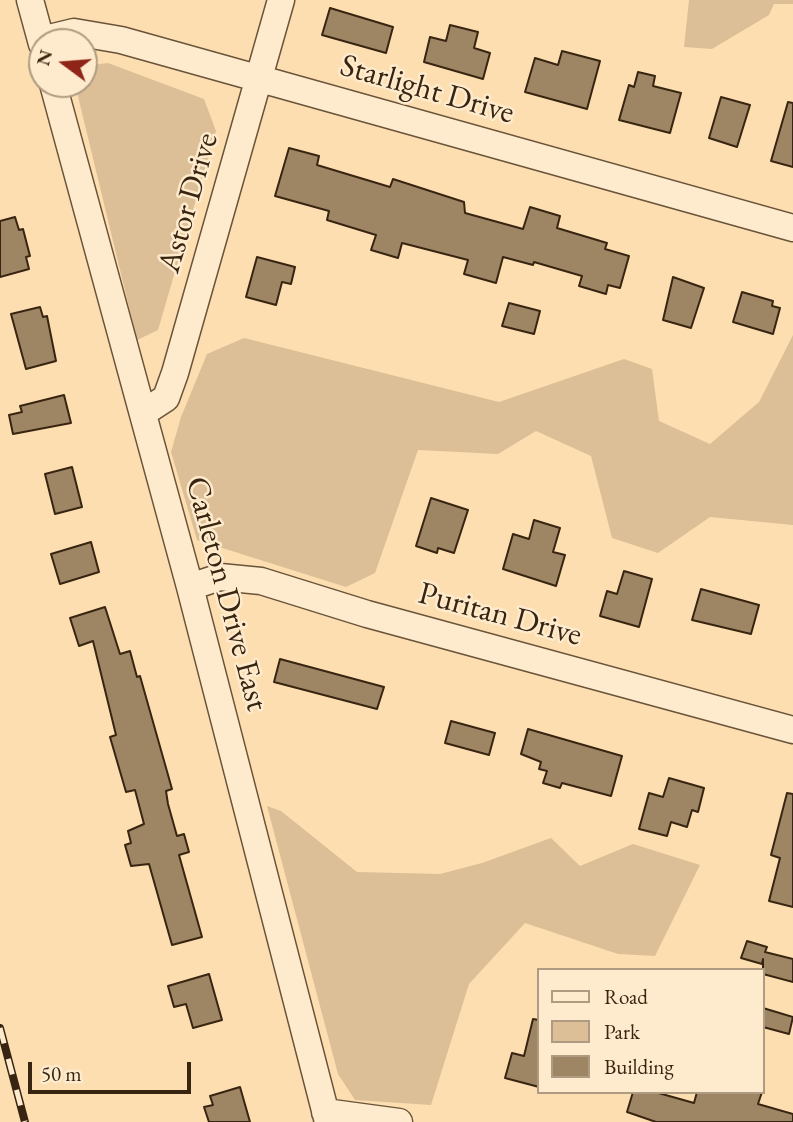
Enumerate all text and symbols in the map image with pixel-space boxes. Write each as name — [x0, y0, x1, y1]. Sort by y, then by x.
north arrow — [28, 28, 98, 98]
text: N — [30, 47, 58, 68]
street label: Starlight Drive — [336, 47, 518, 133]
street label: Astor Drive — [151, 129, 227, 277]
street label: Carleton Drive East — [176, 473, 276, 715]
street label: Puritan Drive — [414, 575, 586, 655]
legend — [538, 968, 765, 1094]
text: Road — [604, 983, 648, 1010]
text: Park — [604, 1018, 640, 1045]
scale bar — [32, 1048, 194, 1092]
text: Building — [604, 1053, 674, 1080]
text: 50 m — [41, 1060, 82, 1087]

